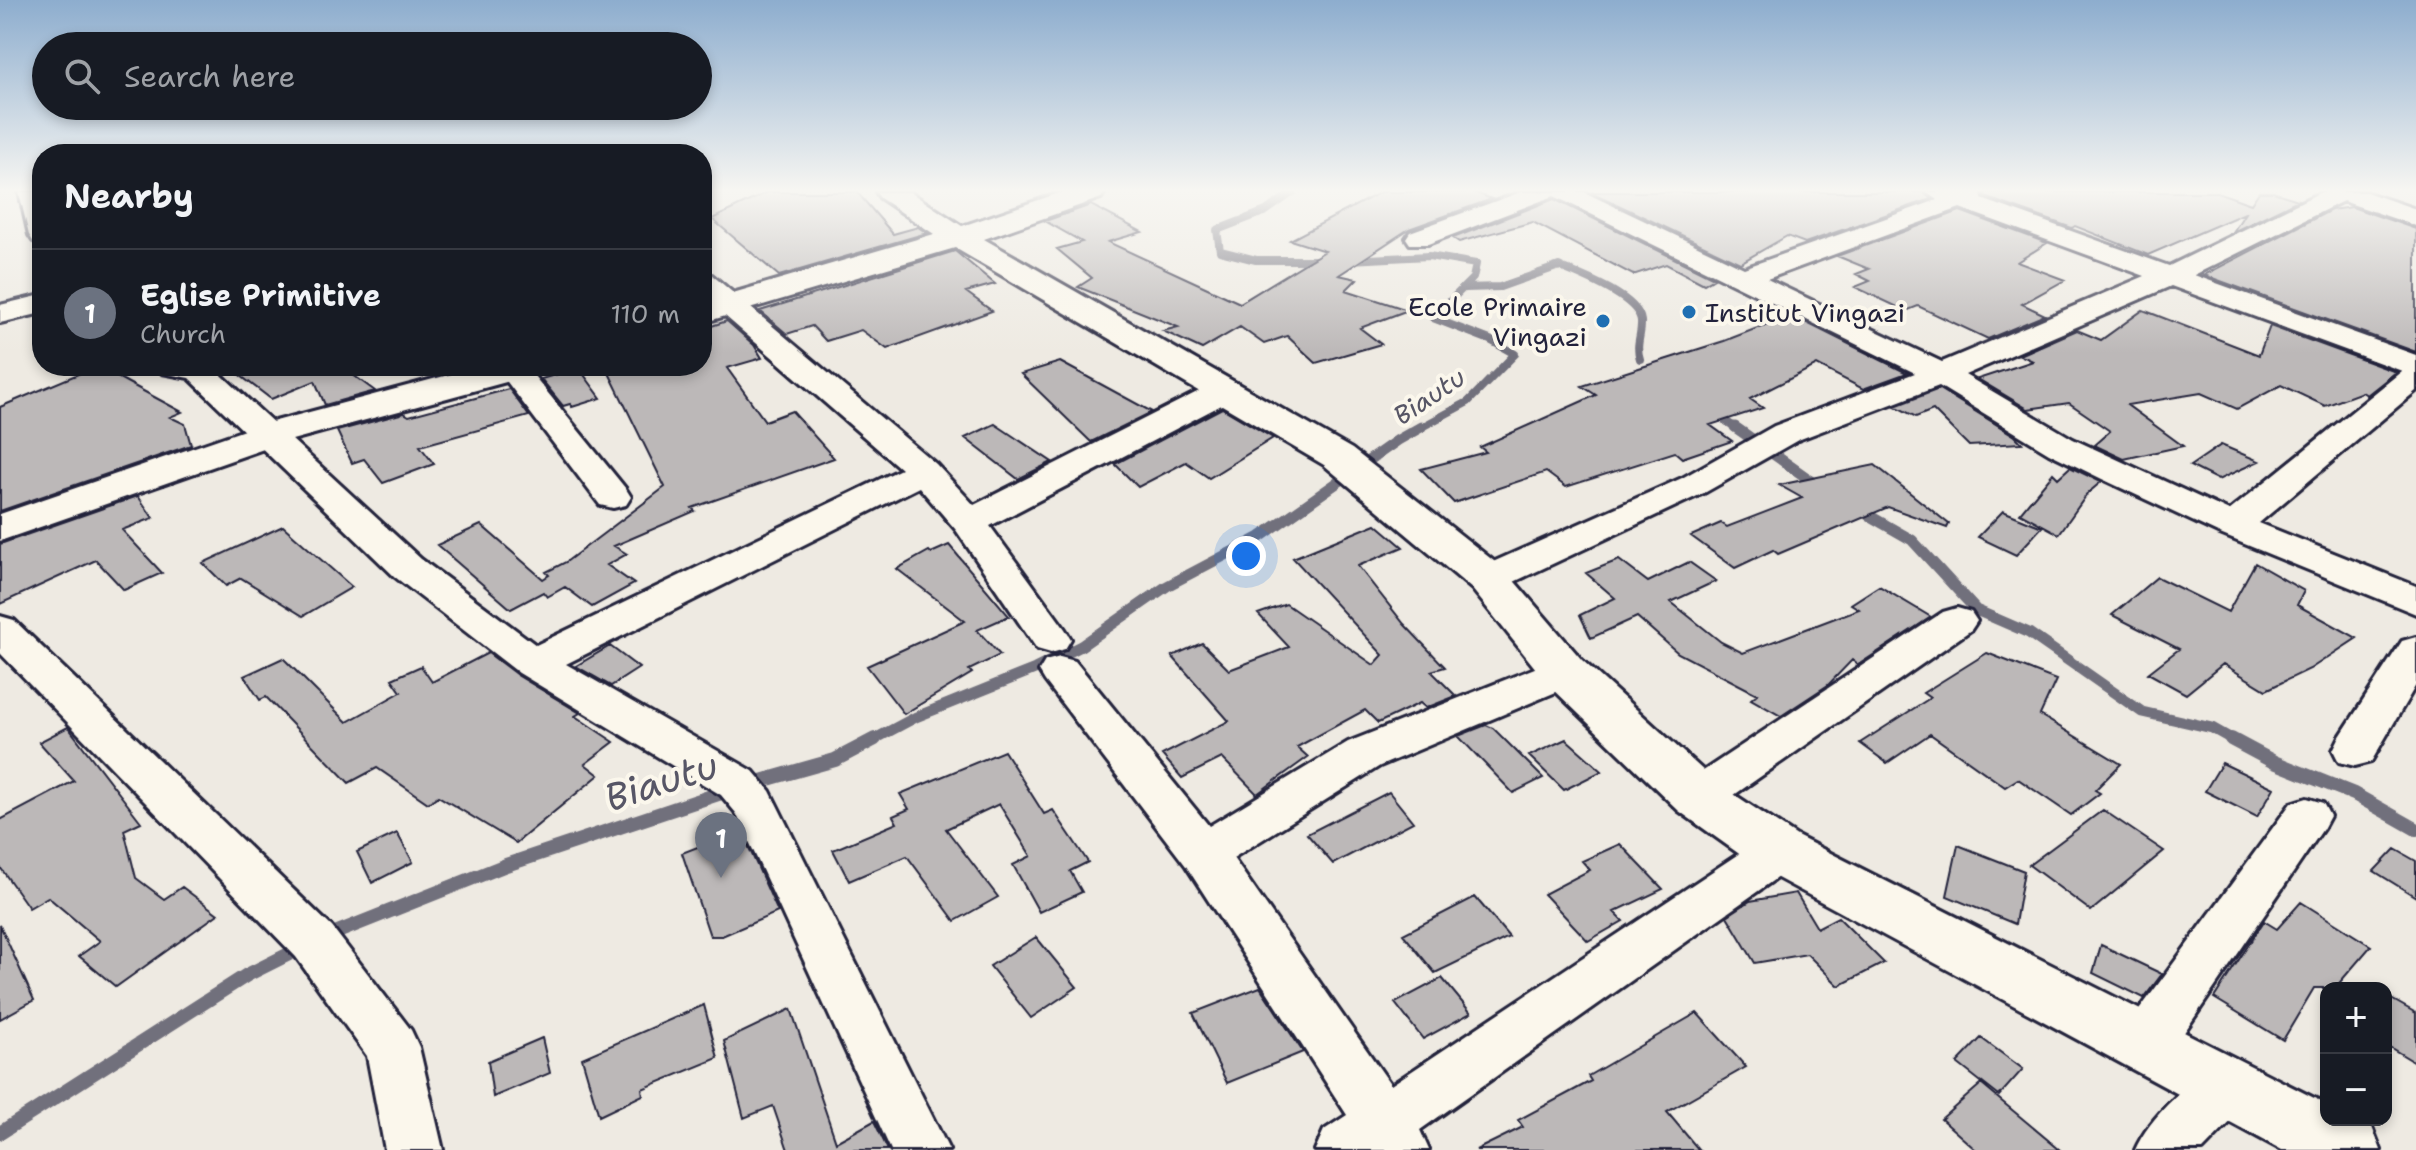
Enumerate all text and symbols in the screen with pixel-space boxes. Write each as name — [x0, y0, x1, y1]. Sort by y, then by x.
search box — [32, 32, 712, 120]
icon: search — [60, 54, 104, 98]
text: Search here — [124, 56, 295, 97]
text: Nearby — [64, 173, 194, 219]
text: Eglise Primitive — [140, 275, 381, 316]
place label: Ecole Primaire Vingazi — [1408, 289, 1587, 354]
place label: Institut Vingazi — [1705, 295, 1905, 330]
text: 1 — [84, 296, 96, 331]
text: 110 m — [610, 296, 680, 331]
marker: Institut Vingazi — [1680, 303, 1698, 321]
marker: Ecole Primaire Vingazi — [1594, 312, 1612, 330]
text: Church — [140, 316, 226, 351]
water label: Biautu — [1386, 359, 1472, 433]
your location — [1226, 536, 1266, 576]
water label: Biautu — [598, 739, 724, 823]
pin: 1 — [695, 812, 747, 878]
map controls — [2320, 982, 2392, 1126]
button: + — [2320, 982, 2392, 1054]
button: − — [2320, 1054, 2392, 1126]

